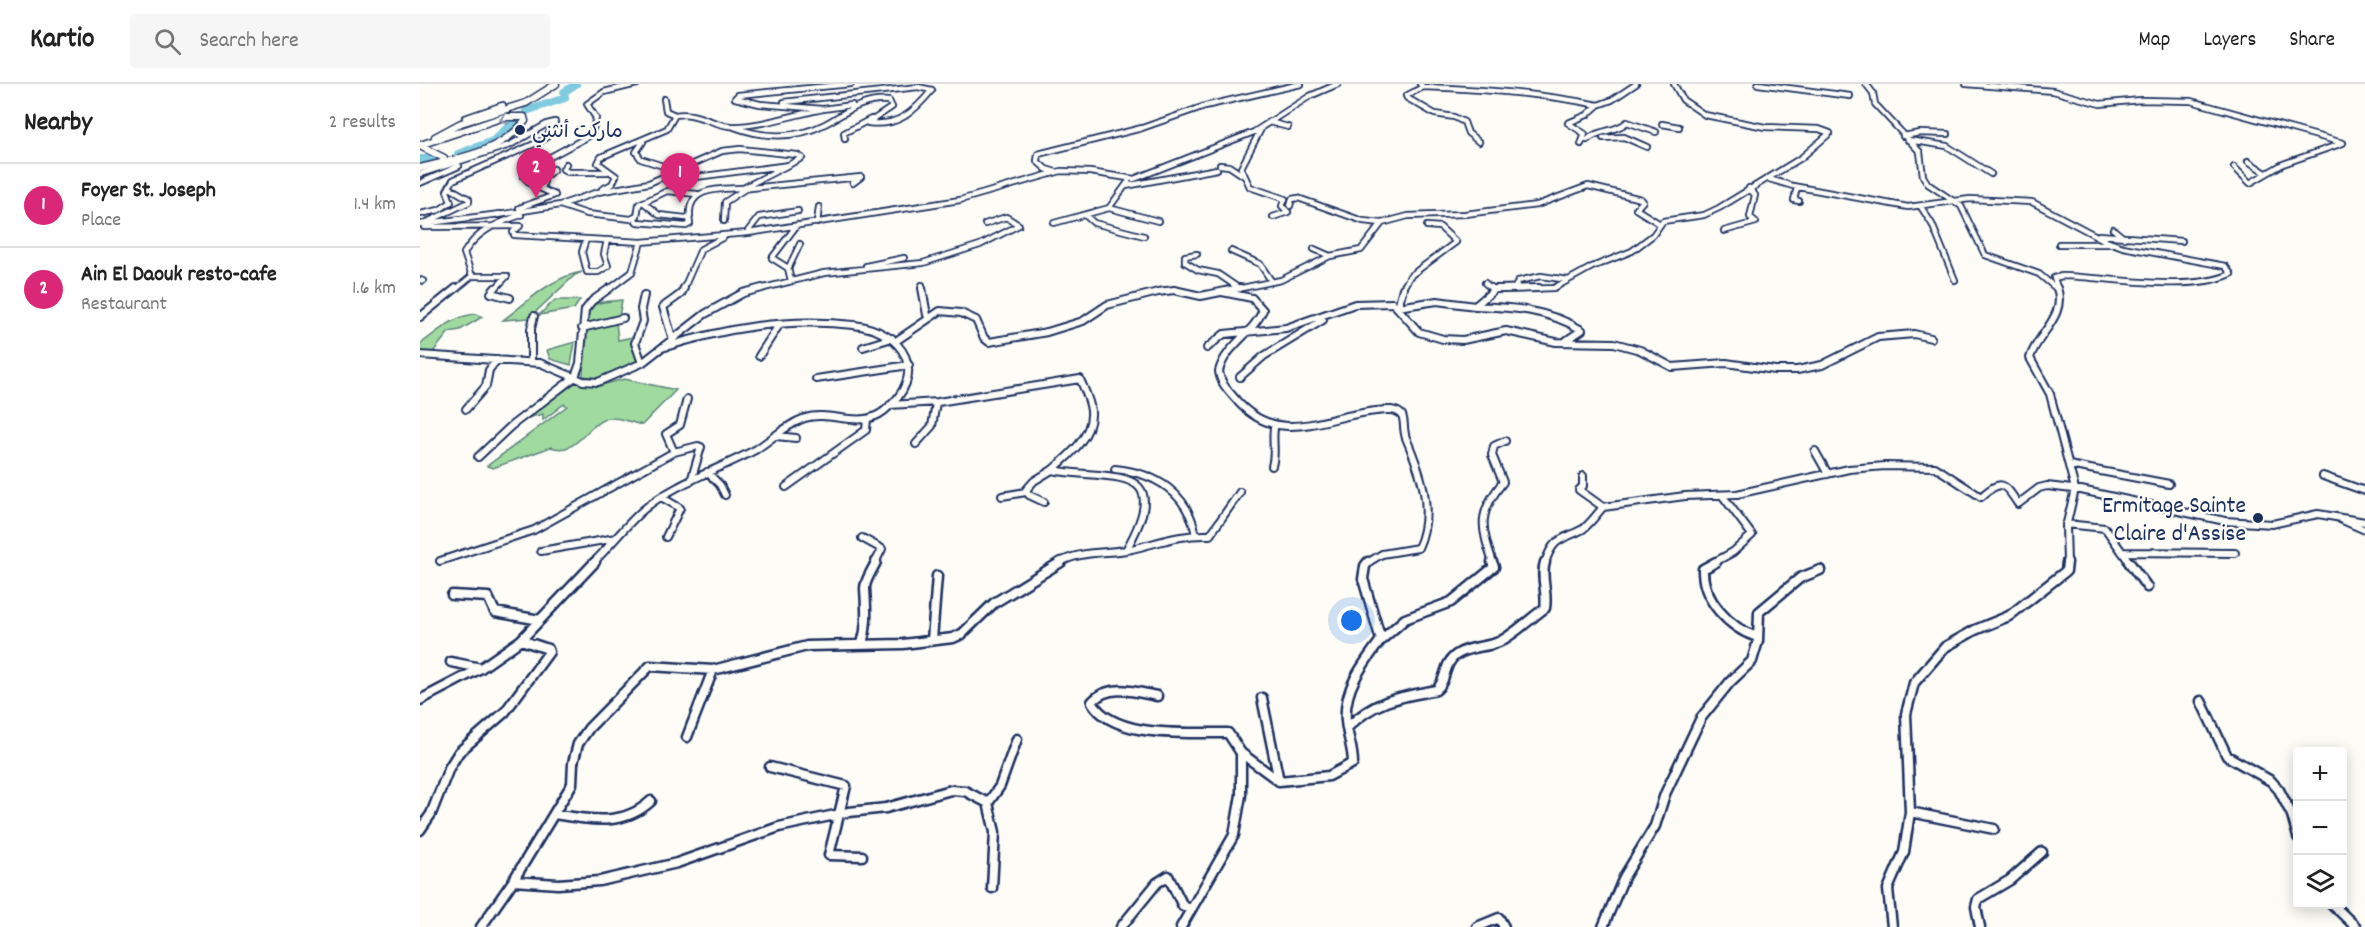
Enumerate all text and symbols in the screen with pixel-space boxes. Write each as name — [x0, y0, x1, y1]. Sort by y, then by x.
search box — [130, 14, 550, 68]
text: Kartio — [30, 21, 94, 61]
icon: search — [151, 25, 184, 58]
text: Search here — [199, 26, 299, 57]
text: Map — [2139, 26, 2170, 56]
text: Layers — [2203, 26, 2256, 56]
text: Share — [2289, 26, 2335, 56]
text: Nearby — [24, 105, 92, 142]
text: 2 results — [329, 109, 396, 137]
one-way arrow — [499, 111, 509, 124]
place label: ماركت أنثني — [532, 119, 623, 148]
marker: ماركت أنثني — [513, 123, 527, 137]
pin: 2 — [516, 148, 556, 198]
pin: 1 — [660, 154, 700, 203]
text: Foyer St. Joseph — [81, 176, 216, 207]
text: 1 — [41, 191, 46, 219]
text: 1.4 km — [353, 191, 396, 219]
text: Place — [81, 207, 121, 235]
text: Ain El Daouk resto-cafe — [81, 260, 277, 291]
text: 2 — [39, 275, 48, 303]
text: 1.6 km — [352, 275, 396, 303]
text: Restaurant — [81, 291, 167, 319]
place label: Ermitage Sainte Claire d'Assise — [2102, 490, 2246, 552]
marker: Ermitage Sainte Claire d'Assise — [2251, 511, 2265, 525]
your location — [1337, 606, 1366, 635]
map controls — [2293, 747, 2347, 909]
button: + — [2293, 747, 2347, 801]
button: − — [2293, 801, 2347, 855]
button: layers — [2293, 855, 2347, 909]

